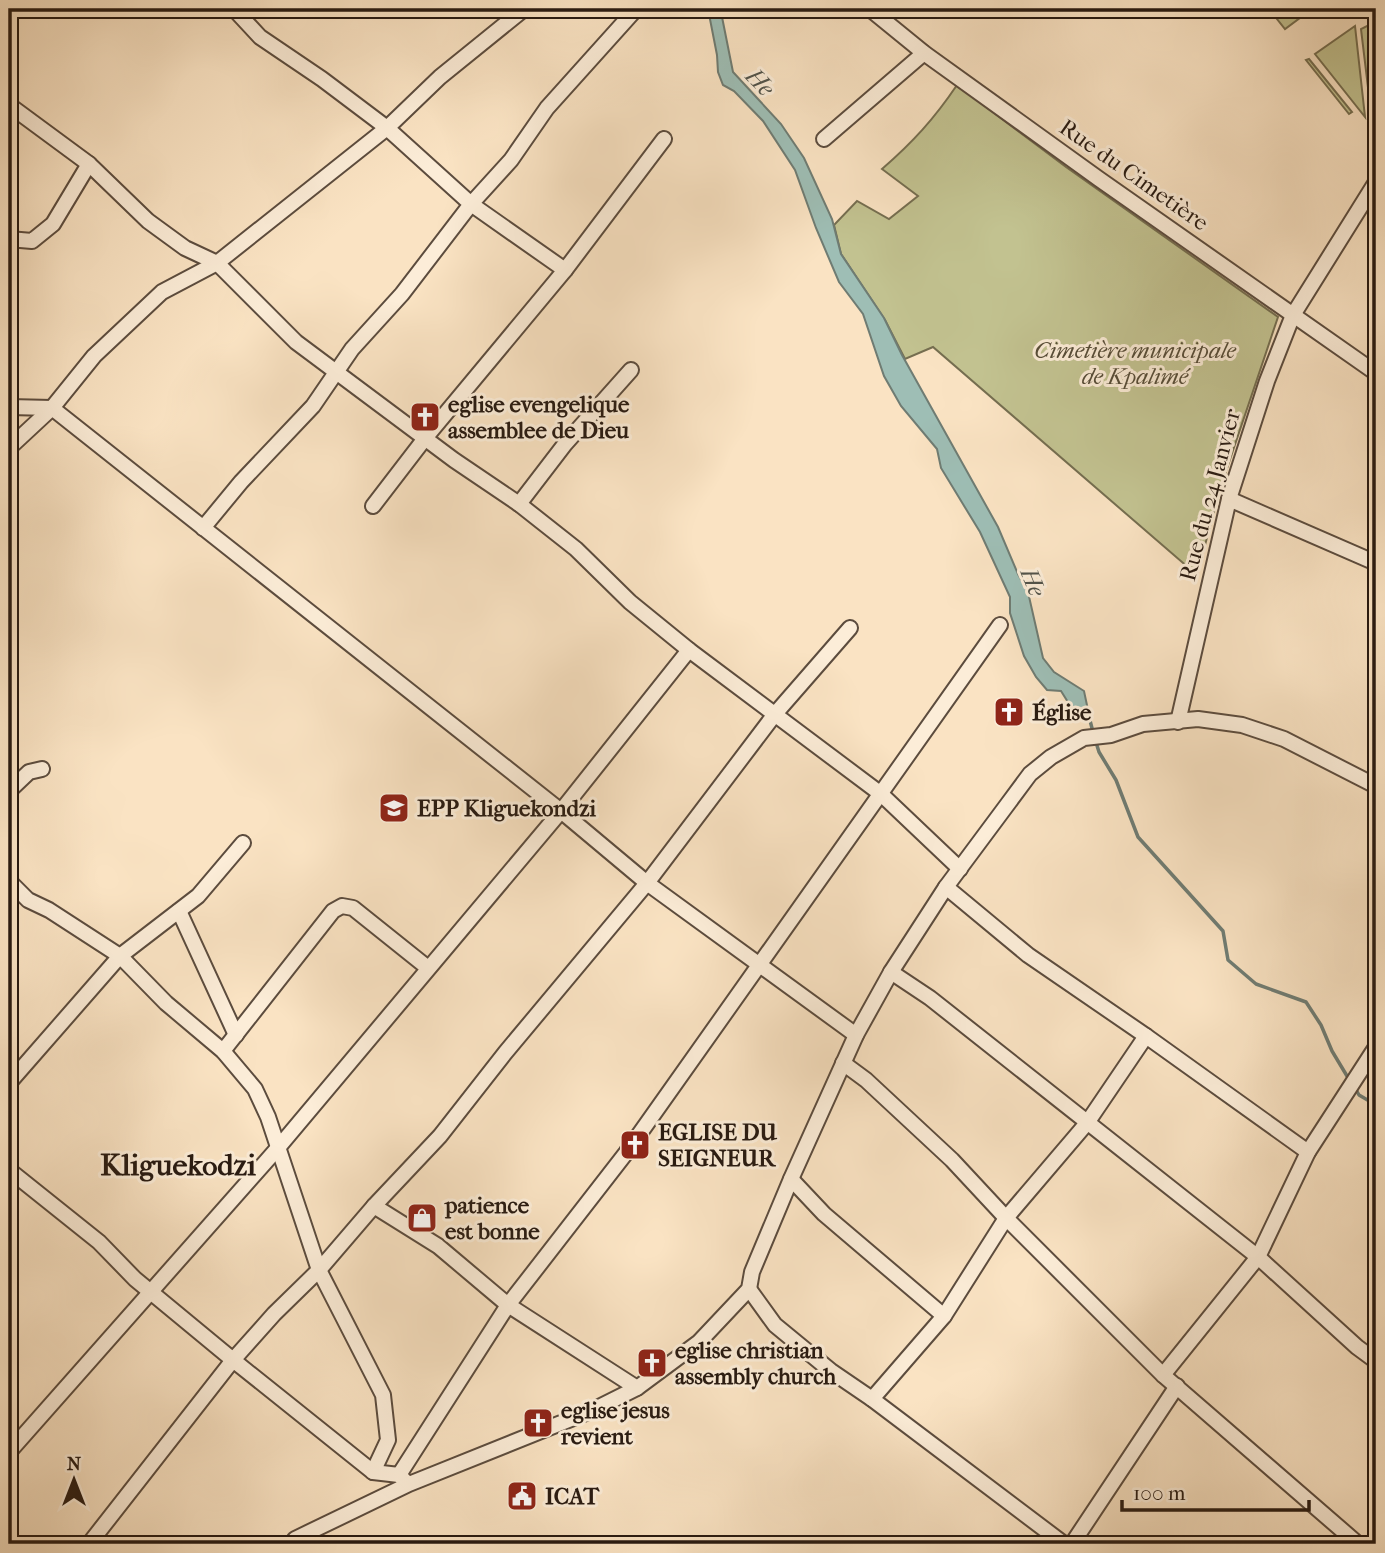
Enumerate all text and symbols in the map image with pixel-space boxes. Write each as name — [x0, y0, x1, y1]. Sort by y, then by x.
water label: He — [739, 61, 781, 103]
street label: Rue du Cimetière — [1054, 114, 1214, 236]
park label: Cimetière municipale de Kpalimé — [1034, 337, 1237, 390]
place label: eglise evengelique assemblee de Dieu — [448, 391, 630, 444]
church icon: eglise evengelique assemblee de Dieu — [408, 400, 442, 434]
street label: Rue du 24 Janvier — [1174, 406, 1246, 584]
water label: He — [1014, 563, 1052, 602]
church icon: Église — [992, 695, 1026, 729]
place label: Église — [1032, 698, 1092, 726]
school or university icon: EPP Kliguekondzi — [377, 791, 411, 825]
place label: EPP Kliguekondzi — [417, 795, 596, 822]
place label: EGLISE DU SEIGNEUR — [658, 1119, 777, 1172]
church icon: EGLISE DU SEIGNEUR — [618, 1128, 652, 1162]
district label: Kliguekodzi — [100, 1148, 256, 1183]
place label: patience est bonne — [444, 1192, 540, 1245]
shop icon: patience est bonne — [405, 1201, 439, 1235]
place label: eglise christian assembly church — [675, 1337, 837, 1390]
church icon: eglise christian assembly church — [635, 1346, 669, 1380]
place label: eglise jesus revient — [560, 1397, 670, 1450]
church icon: eglise jesus revient — [521, 1406, 555, 1440]
north arrow — [38, 1444, 108, 1514]
text: N — [67, 1453, 82, 1475]
scale bar — [1122, 1469, 1310, 1513]
public building icon: ICAT — [505, 1479, 539, 1513]
text: 100 m — [1133, 1481, 1186, 1505]
place label: ICAT — [545, 1483, 601, 1510]

